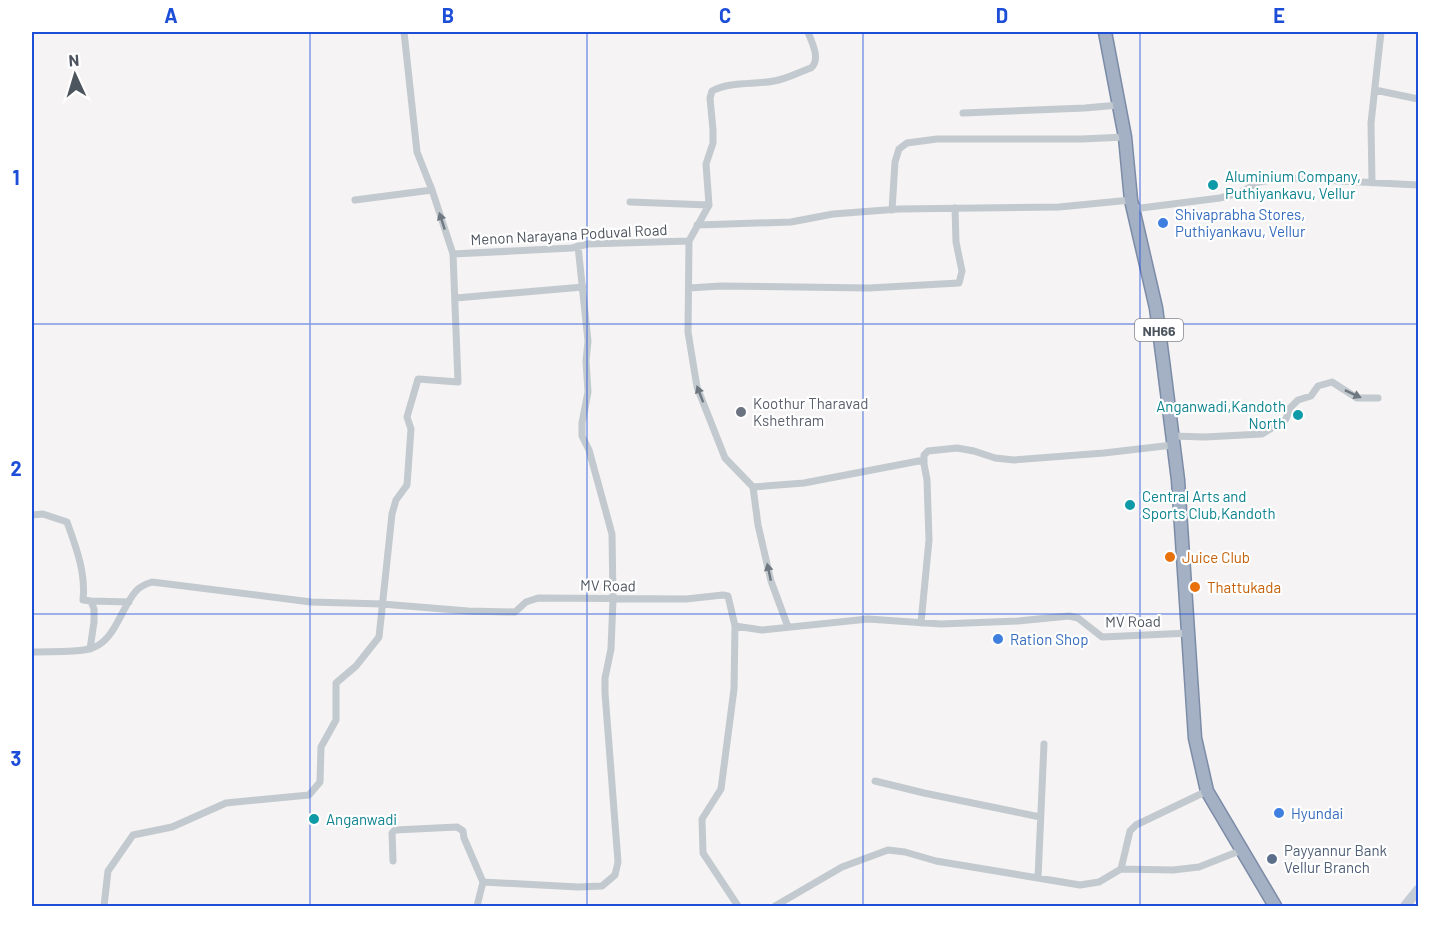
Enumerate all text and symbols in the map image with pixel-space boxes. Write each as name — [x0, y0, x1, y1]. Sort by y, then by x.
text: A — [164, 3, 178, 27]
text: B — [442, 3, 454, 27]
text: C — [719, 3, 731, 27]
text: D — [996, 3, 1008, 27]
text: E — [1273, 3, 1285, 27]
north arrow — [45, 45, 105, 105]
text: N — [68, 50, 80, 69]
text: 1 — [12, 165, 20, 189]
place label: Aluminium Company, Puthiyankavu, Vellur — [1225, 167, 1361, 202]
marker: Aluminium Company, Puthiyankavu, Vellur — [1206, 178, 1220, 192]
place label: Shivaprabha Stores, Puthiyankavu, Vellur — [1175, 205, 1306, 240]
one-way arrow — [437, 212, 447, 230]
marker: Shivaprabha Stores, Puthiyankavu, Vellur — [1156, 216, 1170, 230]
street label: Menon Narayana Poduval Road — [470, 220, 668, 248]
road number: NH66 — [1135, 319, 1183, 341]
one-way arrow — [695, 385, 704, 403]
one-way arrow — [1344, 389, 1362, 399]
place label: Koothur Tharavad Kshethram — [753, 394, 868, 429]
place label: Anganwadi,Kandoth North — [1156, 397, 1286, 432]
marker: Koothur Tharavad Kshethram — [734, 405, 748, 419]
marker: Anganwadi,Kandoth North — [1291, 408, 1305, 422]
text: 2 — [10, 456, 22, 480]
place label: Central Arts and Sports Club,Kandoth — [1142, 487, 1276, 522]
marker: Central Arts and Sports Club,Kandoth — [1123, 498, 1137, 512]
place label: Juice Club — [1182, 548, 1250, 566]
marker: Juice Club — [1163, 550, 1177, 564]
one-way arrow — [763, 562, 773, 581]
street label: MV Road — [580, 576, 636, 594]
place label: Thattukada — [1207, 578, 1281, 596]
marker: Thattukada — [1188, 580, 1202, 594]
street label: MV Road — [1105, 612, 1161, 630]
place label: Ration Shop — [1010, 630, 1089, 648]
marker: Ration Shop — [991, 632, 1005, 646]
text: 3 — [11, 746, 21, 770]
place label: Hyundai — [1291, 804, 1343, 822]
marker: Hyundai — [1272, 806, 1286, 820]
place label: Anganwadi — [326, 810, 397, 828]
marker: Anganwadi — [307, 812, 321, 826]
place label: Payyannur Bank Vellur Branch — [1284, 841, 1387, 876]
marker: Payyannur Bank Vellur Branch — [1265, 852, 1279, 866]

